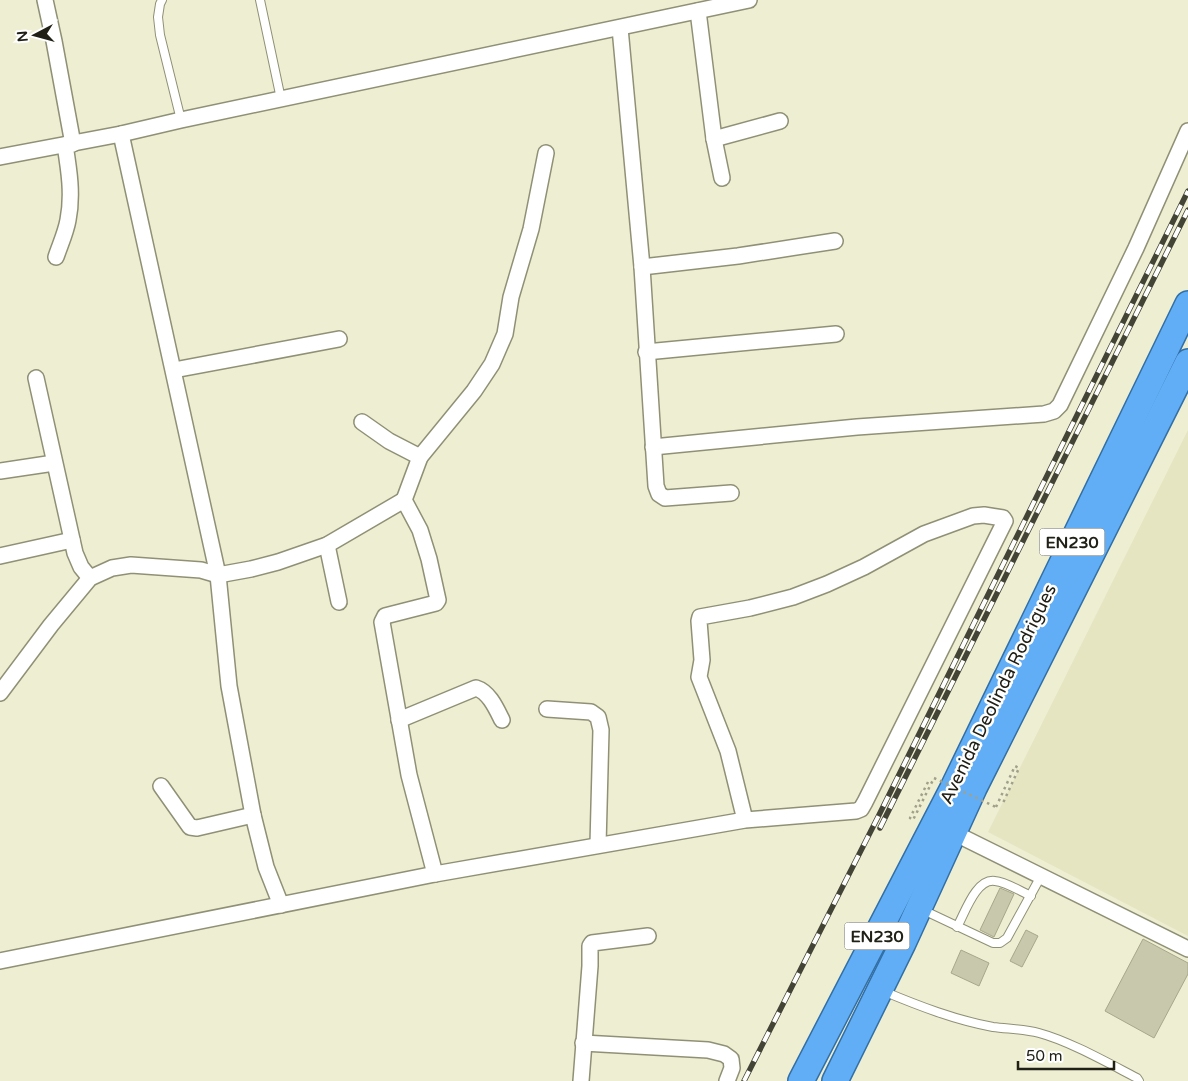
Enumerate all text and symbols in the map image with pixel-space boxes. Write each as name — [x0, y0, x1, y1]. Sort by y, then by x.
north arrow — [10, 10, 60, 60]
text: N — [14, 30, 32, 43]
road number: EN230 — [1040, 528, 1104, 556]
street label: Avenida Deolinda Rodrigues — [935, 580, 1061, 808]
road number: EN230 — [844, 922, 910, 949]
scale bar — [1018, 1038, 1114, 1070]
text: 50 m — [1026, 1047, 1063, 1065]

